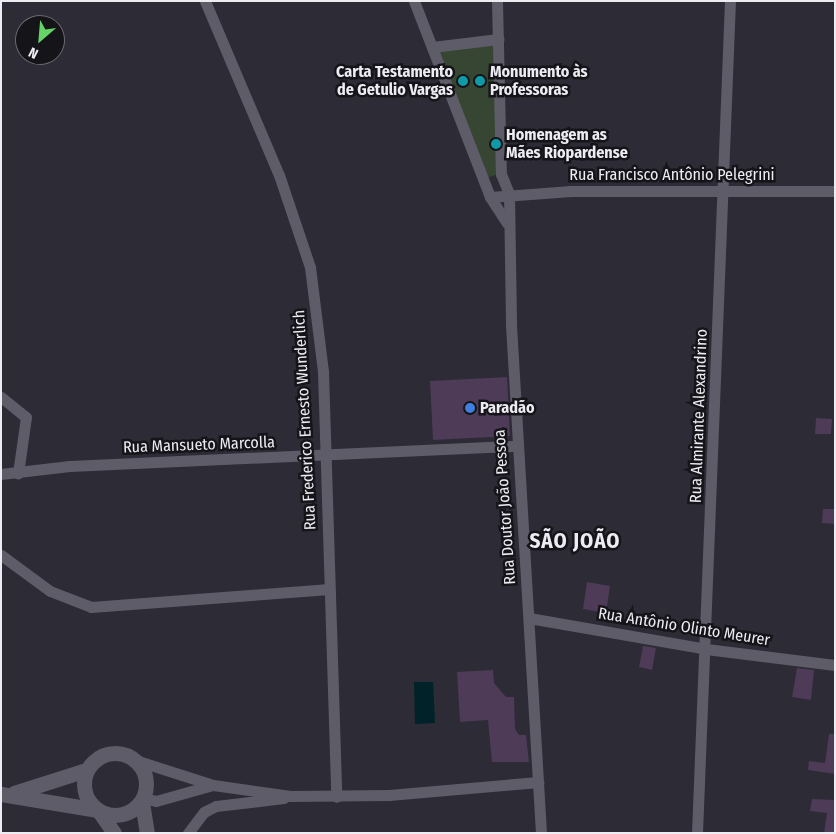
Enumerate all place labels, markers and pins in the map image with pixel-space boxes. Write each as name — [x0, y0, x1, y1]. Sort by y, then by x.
place label: Carta Testamento de Getulio Vargas — [336, 62, 453, 100]
place label: Monumento às Professoras — [490, 62, 588, 100]
marker: Carta Testamento de Getulio Vargas — [457, 75, 469, 87]
marker: Monumento às Professoras — [474, 75, 486, 87]
place label: Homenagem as Mães Riopardense — [506, 125, 628, 163]
marker: Homenagem as Mães Riopardense — [490, 138, 502, 150]
place label: Paradão — [480, 398, 534, 418]
marker: Paradão — [464, 402, 476, 414]

